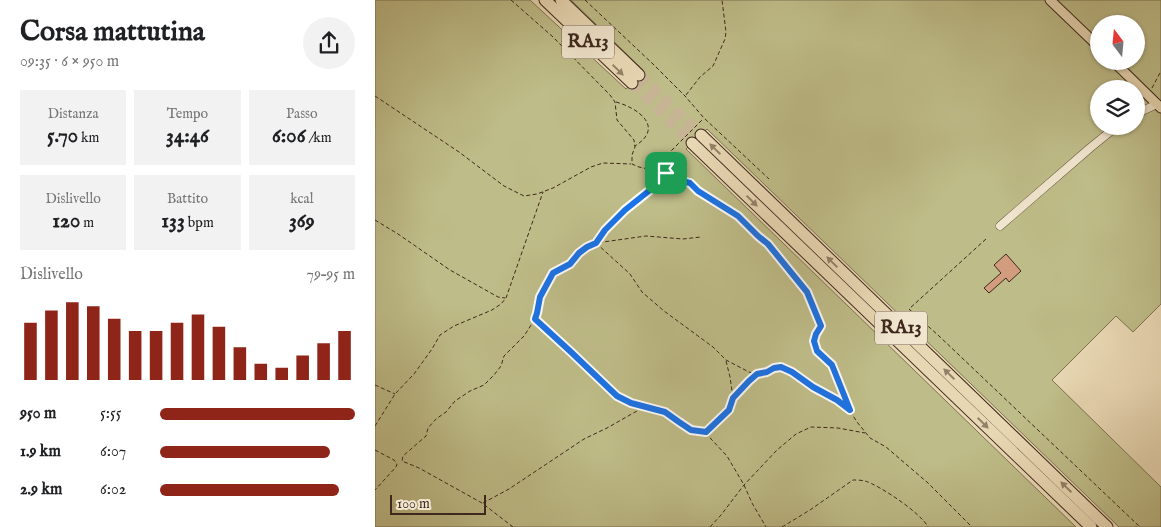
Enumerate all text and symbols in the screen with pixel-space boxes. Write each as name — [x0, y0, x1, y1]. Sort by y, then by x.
text: Corsa mattutina — [20, 15, 205, 50]
north arrow — [1090, 15, 1145, 70]
map controls — [1090, 15, 1145, 135]
button: share — [303, 17, 355, 69]
road number: RA13 — [562, 26, 614, 58]
text: 09:35 · 6 × 950 m — [20, 52, 119, 72]
one-way arrow — [611, 64, 623, 76]
button: layers — [1090, 80, 1145, 135]
text: Distanza — [48, 105, 99, 123]
text: Tempo — [167, 105, 208, 123]
text: Passo — [286, 105, 318, 123]
text: 5.70 — [47, 123, 78, 150]
text: 34:46 — [166, 123, 209, 150]
text: 6:06 — [272, 123, 306, 150]
text: km — [78, 129, 99, 147]
text: /km — [306, 129, 332, 147]
one-way arrow — [709, 143, 721, 155]
pin — [645, 152, 687, 194]
icon: arrive — [652, 159, 680, 187]
text: Dislivello — [46, 190, 101, 208]
text: Battito — [167, 190, 208, 208]
text: kcal — [290, 190, 314, 208]
one-way arrow — [746, 195, 758, 207]
text: 120 — [52, 208, 80, 235]
text: 133 — [161, 208, 185, 235]
text: 369 — [289, 208, 315, 235]
text: m — [80, 214, 94, 232]
text: bpm — [185, 214, 214, 232]
one-way arrow — [826, 256, 838, 268]
text: Dislivello — [20, 265, 83, 285]
text: 79–95 m — [307, 265, 355, 285]
road number: RA13 — [875, 312, 927, 344]
one-way arrow — [943, 369, 955, 381]
text: 950 m — [20, 404, 56, 424]
text: 5:55 — [100, 404, 122, 424]
one-way arrow — [977, 417, 989, 429]
text: 1.9 km — [20, 442, 61, 462]
text: 6:07 — [100, 442, 126, 462]
text: 2.9 km — [20, 480, 62, 500]
text: 6:02 — [100, 480, 126, 500]
one-way arrow — [1060, 481, 1072, 493]
scale bar — [390, 492, 486, 515]
text: 100 m — [397, 495, 430, 513]

